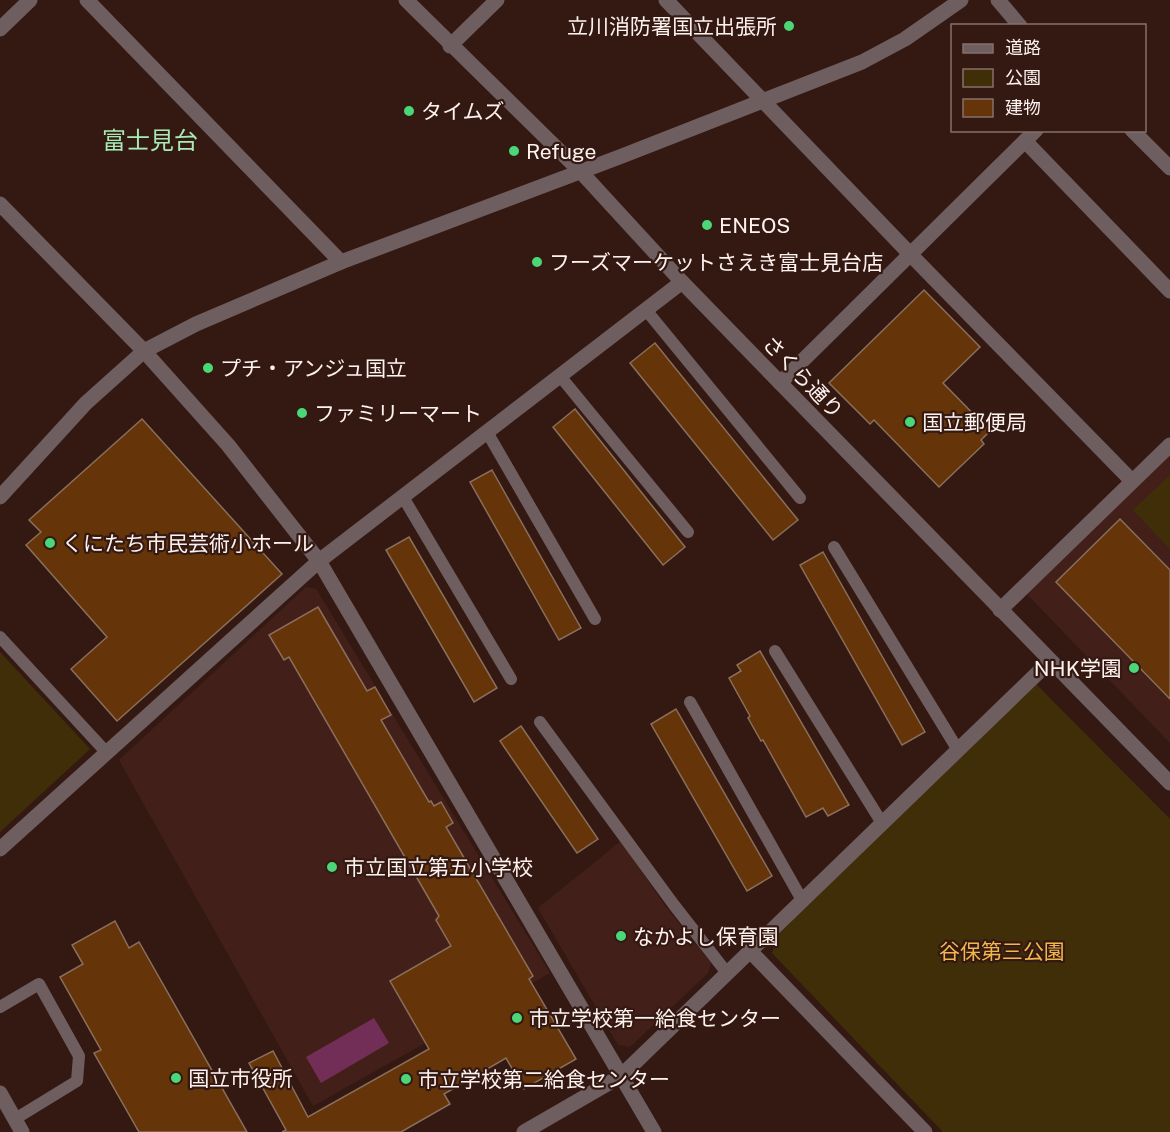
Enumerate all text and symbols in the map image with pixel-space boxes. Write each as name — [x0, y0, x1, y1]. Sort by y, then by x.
place label: 立川消防署国立出張所 — [567, 14, 777, 39]
marker: 立川消防署国立出張所 — [782, 19, 796, 33]
legend — [951, 24, 1146, 132]
text: 道路 — [1005, 37, 1041, 58]
text: 公園 — [1005, 67, 1041, 88]
text: 建物 — [1005, 97, 1041, 118]
place label: タイムズ — [421, 99, 505, 124]
marker: タイムズ — [402, 104, 416, 118]
district label: 富士見台 — [102, 126, 198, 154]
place label: Refuge — [526, 139, 596, 164]
marker: Refuge — [507, 144, 521, 158]
place label: ENEOS — [719, 213, 790, 238]
marker: ENEOS — [700, 218, 714, 232]
place label: フーズマーケットさえき富士見台店 — [549, 250, 883, 275]
marker: フーズマーケットさえき富士見台店 — [530, 255, 544, 269]
street label: さくら通り — [758, 331, 848, 423]
place label: プチ・アンジュ国立 — [220, 356, 407, 381]
marker: プチ・アンジュ国立 — [201, 361, 215, 375]
place label: ファミリーマート — [314, 401, 482, 426]
marker: ファミリーマート — [295, 406, 309, 420]
place label: 国立郵便局 — [922, 410, 1027, 435]
marker: 国立郵便局 — [903, 415, 917, 429]
place label: くにたち市民芸術小ホール — [62, 531, 314, 556]
marker: くにたち市民芸術小ホール — [43, 536, 57, 550]
place label: NHK学園 — [1034, 656, 1122, 681]
marker: NHK学園 — [1127, 661, 1141, 675]
place label: 市立国立第五小学校 — [344, 855, 533, 880]
marker: 市立国立第五小学校 — [325, 860, 339, 874]
place label: なかよし保育園 — [633, 924, 779, 949]
marker: なかよし保育園 — [614, 929, 628, 943]
park label: 谷保第三公園 — [939, 939, 1065, 964]
place label: 市立学校第一給食センター — [529, 1006, 781, 1031]
marker: 市立学校第一給食センター — [510, 1011, 524, 1025]
place label: 国立市役所 — [188, 1066, 293, 1091]
place label: 市立学校第二給食センター — [418, 1067, 670, 1092]
marker: 国立市役所 — [169, 1071, 183, 1085]
marker: 市立学校第二給食センター — [399, 1072, 413, 1086]

